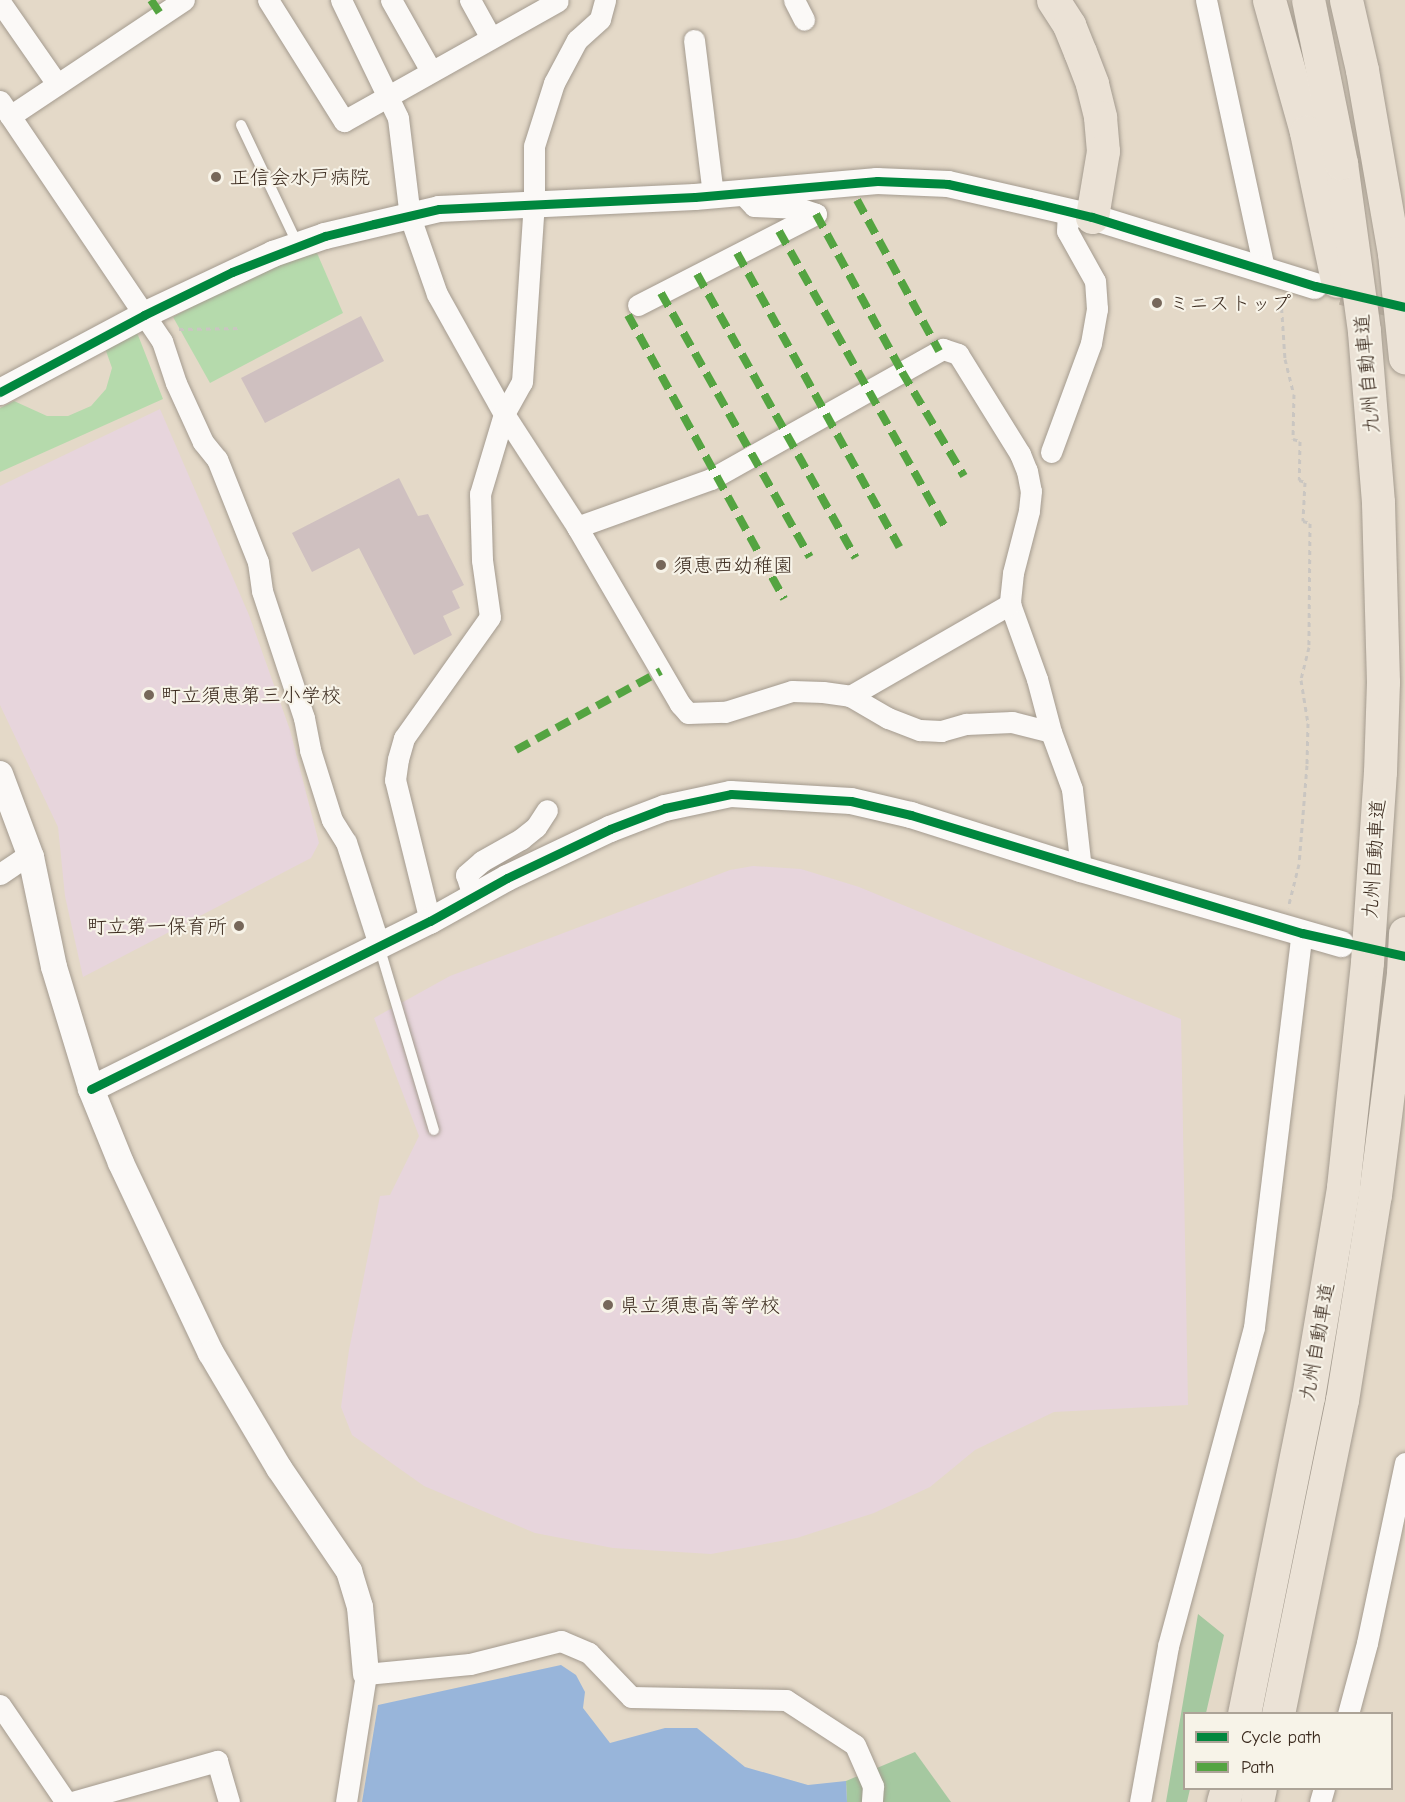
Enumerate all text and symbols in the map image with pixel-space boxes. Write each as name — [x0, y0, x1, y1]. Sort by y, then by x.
place label: 正信会水戸病院 — [230, 165, 370, 189]
marker: 正信会水戸病院 — [207, 168, 225, 186]
place label: ミニストップ — [1169, 291, 1289, 315]
marker: ミニストップ — [1150, 296, 1164, 310]
street label: 九州自動車道 — [1350, 313, 1384, 435]
place label: 須恵西幼稚園 — [673, 553, 793, 577]
marker: 須恵西幼稚園 — [654, 558, 668, 572]
place label: 町立須恵第三小学校 — [161, 683, 341, 707]
marker: 町立須恵第三小学校 — [142, 688, 156, 702]
street label: 九州自動車道 — [1358, 798, 1390, 920]
place label: 町立第一保育所 — [87, 914, 227, 938]
marker: 町立第一保育所 — [232, 919, 246, 933]
street label: 九州自動車道 — [1295, 1281, 1339, 1403]
place label: 県立須恵高等学校 — [620, 1293, 780, 1317]
marker: 県立須恵高等学校 — [601, 1298, 615, 1312]
legend — [1183, 1712, 1393, 1790]
text: Cycle path — [1241, 1727, 1321, 1748]
text: Path — [1241, 1757, 1274, 1778]

